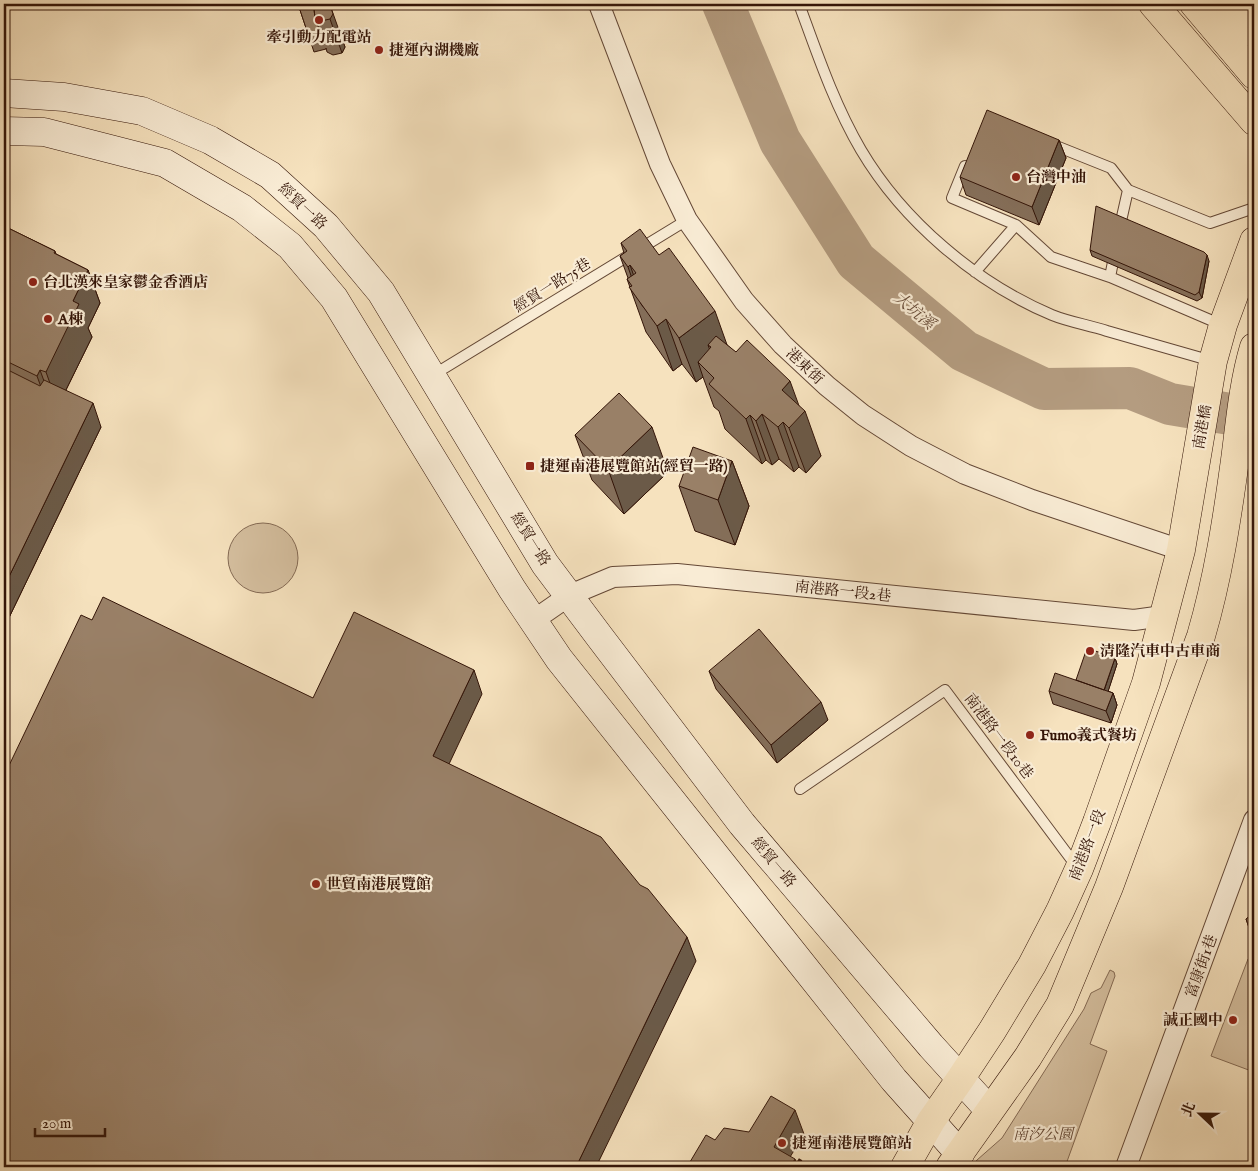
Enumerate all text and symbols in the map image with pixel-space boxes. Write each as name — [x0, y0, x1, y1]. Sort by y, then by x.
marker: 牽引動力配電站 — [313, 14, 325, 26]
place label: 牽引動力配電站 — [266, 28, 372, 47]
place label: 捷運內湖機廠 — [389, 41, 479, 60]
marker: 捷運內湖機廠 — [373, 44, 385, 56]
place label: 台灣中油 — [1026, 168, 1086, 187]
marker: 台灣中油 — [1010, 171, 1022, 183]
street label: 經貿一路 — [274, 179, 331, 234]
street label: 經貿一路75巷 — [510, 254, 594, 317]
place label: 台北漢來皇家鬱金香酒店 — [43, 273, 208, 292]
marker: 台北漢來皇家鬱金香酒店 — [27, 276, 39, 288]
water label: 大坑溪 — [889, 288, 940, 336]
place label: A棟 — [57, 310, 83, 329]
marker: A棟 — [42, 313, 54, 325]
street label: 港東街 — [782, 344, 828, 389]
street label: 南港橋 — [1189, 403, 1216, 451]
place label: 捷運南港展覽館站(經貿一路) — [540, 457, 728, 476]
marker: 捷運南港展覽館站(經貿一路) — [524, 460, 536, 472]
street label: 經貿一路 — [507, 509, 555, 570]
street label: 南港路一段2巷 — [794, 577, 892, 606]
place label: 清隆汽車中古車商 — [1100, 642, 1220, 661]
marker: 清隆汽車中古車商 — [1084, 645, 1096, 657]
street label: 南港路一段10巷 — [960, 689, 1037, 783]
place label: Fumo義式餐坊 — [1040, 726, 1137, 745]
marker: Fumo義式餐坊 — [1024, 729, 1036, 741]
street label: 南港路一段 — [1065, 807, 1110, 884]
street label: 經貿一路 — [747, 833, 800, 891]
place label: 世貿南港展覽館 — [326, 875, 431, 894]
marker: 世貿南港展覽館 — [310, 878, 322, 890]
street label: 富康街1巷 — [1181, 932, 1222, 1000]
place label: 誠正國中 — [1163, 1011, 1223, 1030]
marker: 誠正國中 — [1227, 1014, 1239, 1026]
north arrow — [1176, 1088, 1226, 1138]
text: 北 — [1178, 1100, 1200, 1119]
scale bar — [35, 1106, 105, 1138]
text: 20 m — [42, 1114, 72, 1133]
park label: 南汐公園 — [1013, 1125, 1075, 1144]
place label: 捷運南港展覽館站 — [792, 1134, 912, 1153]
marker: 捷運南港展覽館站 — [776, 1137, 788, 1149]

